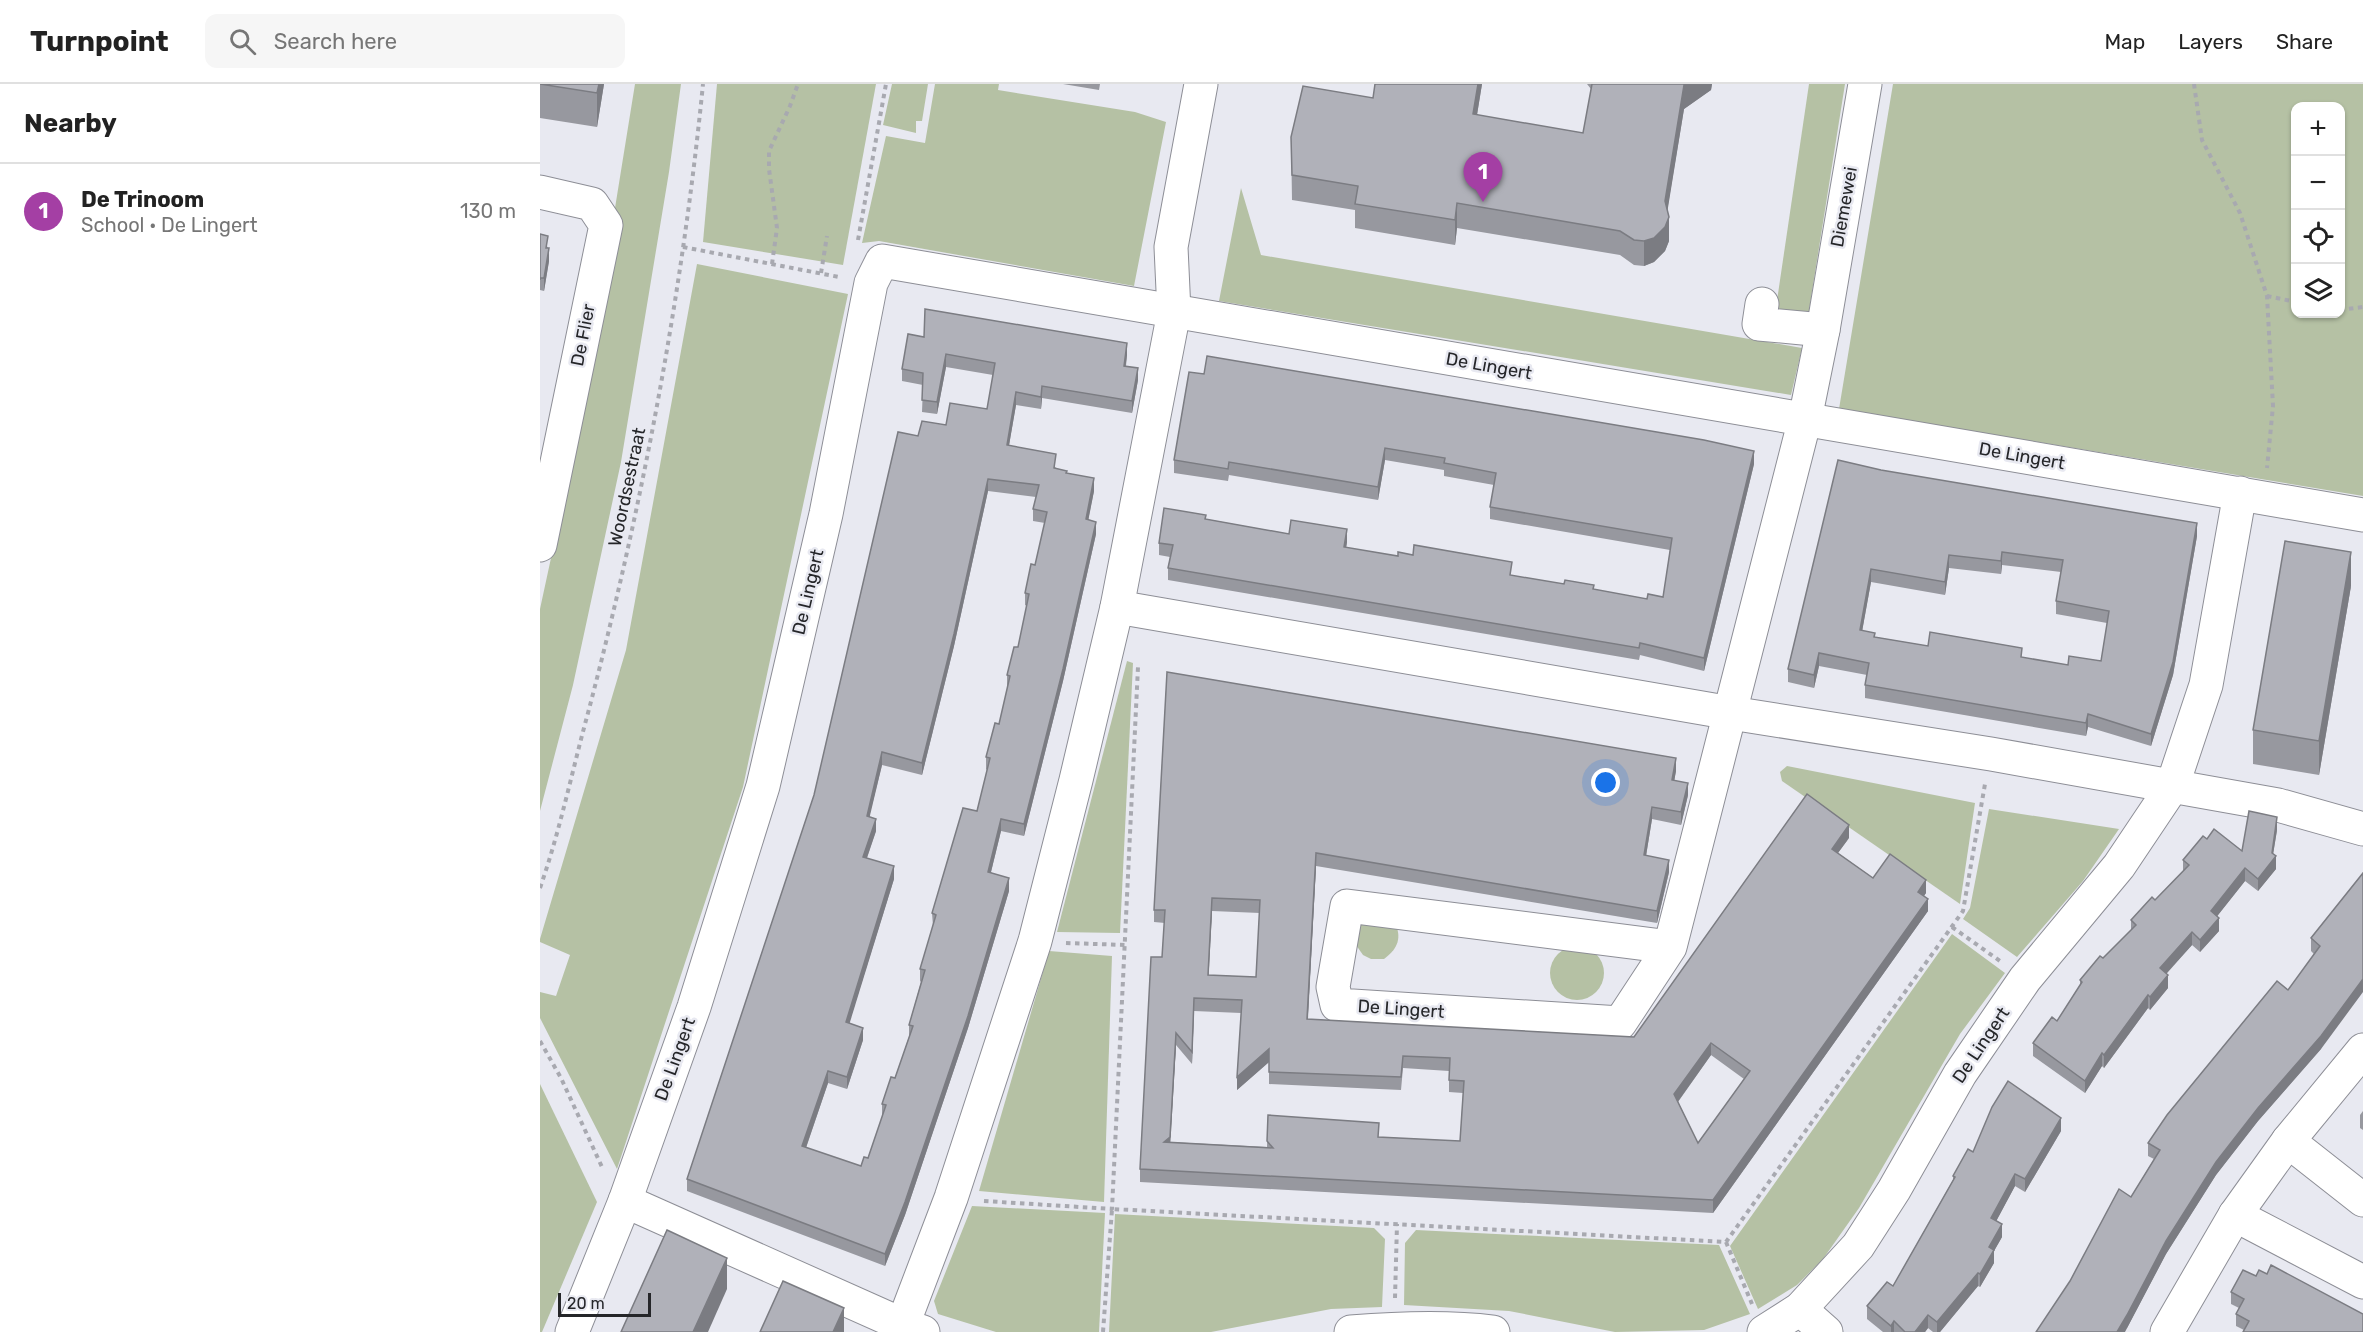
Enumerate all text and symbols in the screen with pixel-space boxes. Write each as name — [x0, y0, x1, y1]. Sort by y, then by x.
search box — [205, 14, 625, 68]
text: Turnpoint — [30, 25, 169, 58]
icon: search — [226, 25, 259, 58]
text: Search here — [274, 28, 397, 55]
text: Map — [2104, 29, 2145, 54]
text: Layers — [2178, 29, 2243, 54]
text: Share — [2276, 29, 2333, 54]
map controls — [2291, 102, 2345, 318]
button: + — [2291, 102, 2345, 156]
text: Nearby — [24, 108, 117, 139]
pin: 1 — [1464, 152, 1502, 202]
button: − — [2291, 156, 2345, 210]
street label: Diemewei — [1826, 165, 1862, 249]
text: De Trinoom — [81, 186, 204, 213]
text: 1 — [39, 199, 48, 223]
text: 130 m — [460, 199, 516, 223]
button: locate — [2291, 210, 2345, 264]
text: School · De Lingert — [81, 213, 258, 237]
button: layers — [2291, 264, 2345, 318]
street label: De Flier — [566, 302, 600, 368]
street label: De Lingert — [1444, 348, 1534, 384]
street label: Woordsestraat — [604, 426, 650, 548]
street label: De Lingert — [1977, 438, 2067, 474]
street label: De Lingert — [787, 547, 829, 637]
your location — [1591, 768, 1620, 797]
street label: De Lingert — [1357, 995, 1445, 1023]
street label: De Lingert — [1948, 1003, 2014, 1087]
street label: De Lingert — [650, 1014, 700, 1104]
scale bar — [558, 1290, 651, 1318]
text: 20 m — [567, 1294, 605, 1313]

